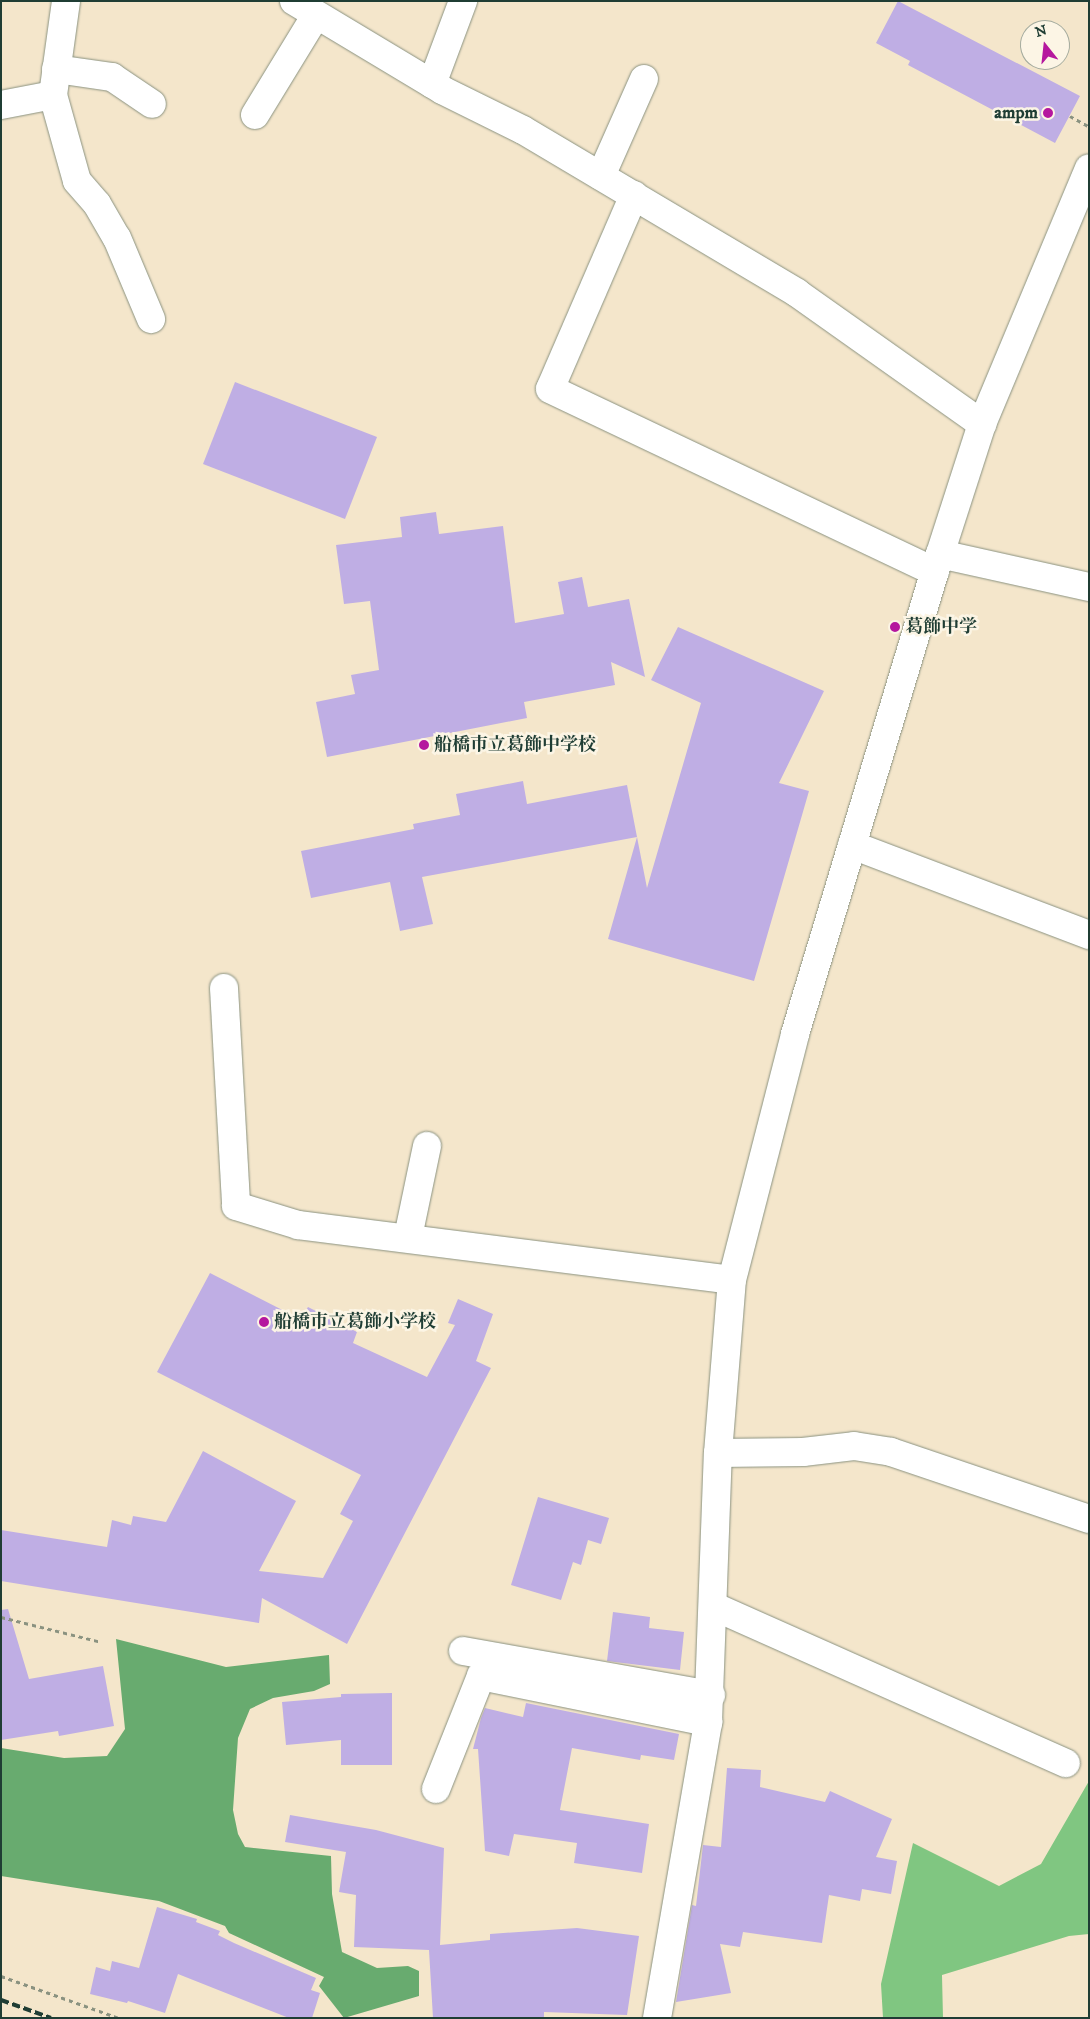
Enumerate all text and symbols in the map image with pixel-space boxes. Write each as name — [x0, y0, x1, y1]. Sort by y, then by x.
north arrow — [1020, 20, 1070, 70]
text: N — [1033, 21, 1049, 42]
place label: ampm — [994, 102, 1038, 124]
marker: ampm — [1042, 107, 1054, 119]
place label: 葛飾中学 — [905, 616, 977, 638]
marker: 葛飾中学 — [889, 621, 901, 633]
place label: 船橋市立葛飾中学校 — [434, 734, 596, 756]
marker: 船橋市立葛飾中学校 — [418, 739, 430, 751]
place label: 船橋市立葛飾小学校 — [274, 1311, 436, 1333]
marker: 船橋市立葛飾小学校 — [258, 1316, 270, 1328]

